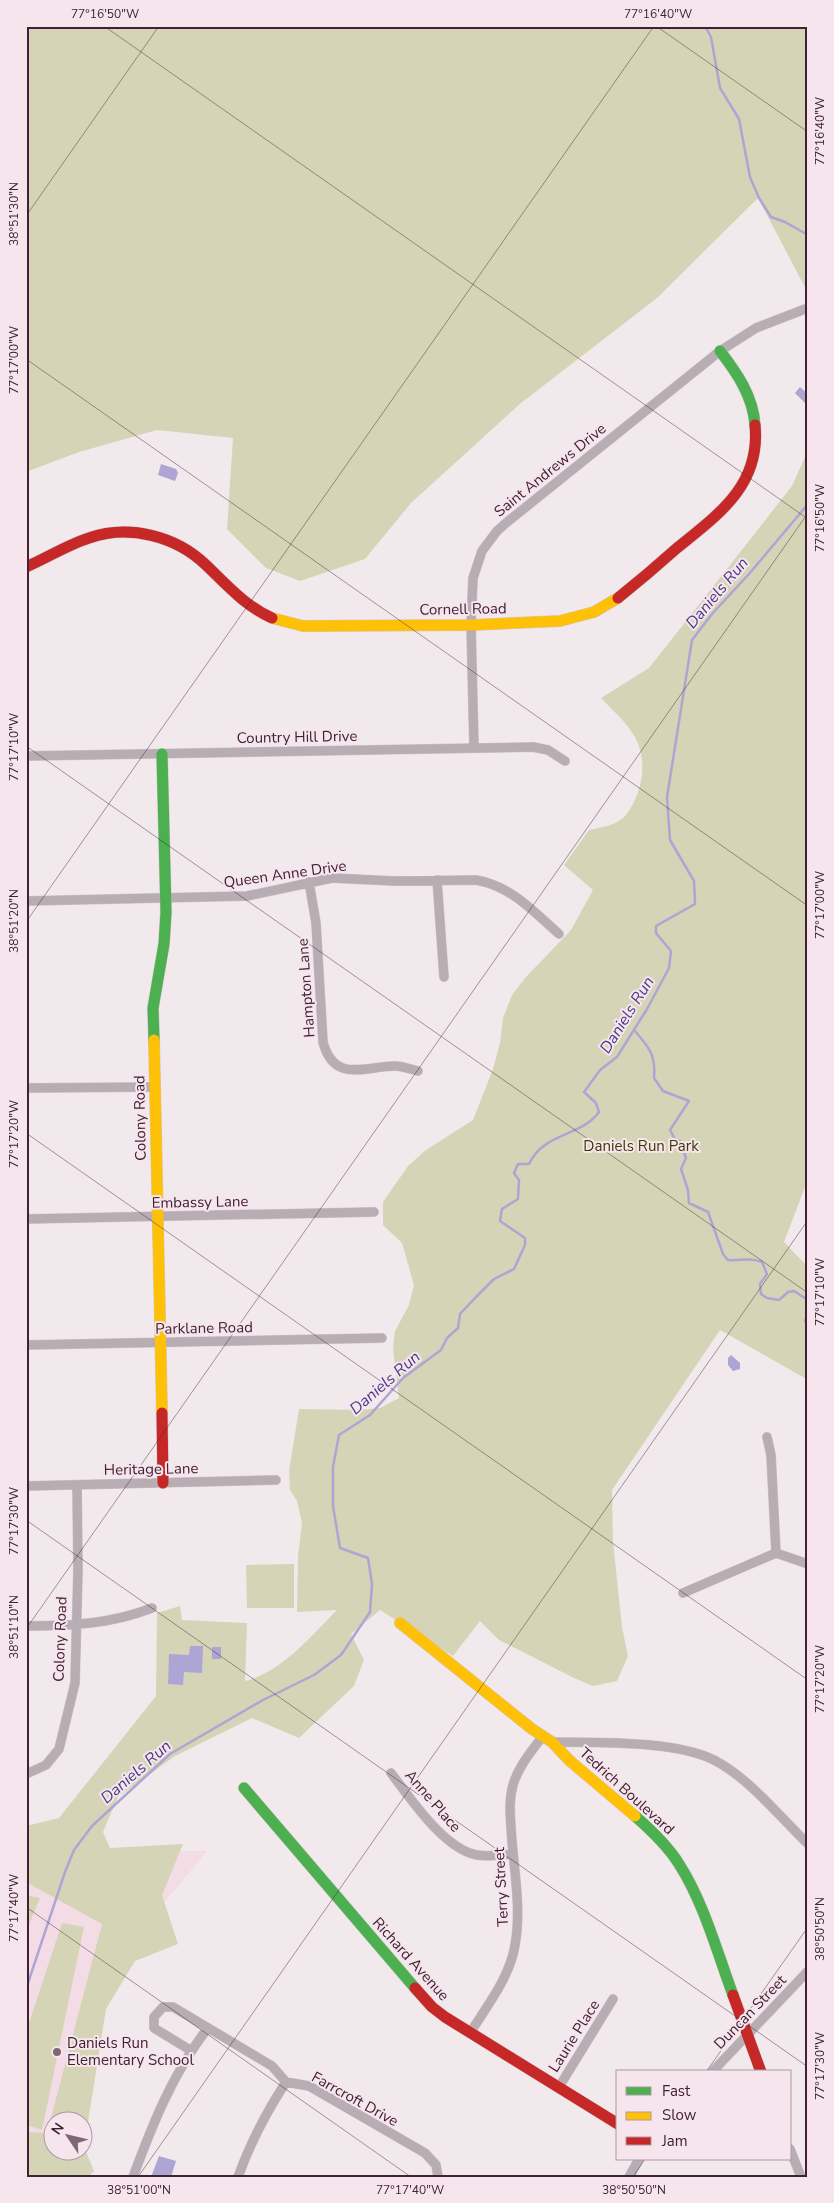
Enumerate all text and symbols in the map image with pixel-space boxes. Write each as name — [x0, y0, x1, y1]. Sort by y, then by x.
text: 77°16'50"W — [71, 6, 139, 22]
text: 77°16'40"W — [624, 6, 692, 22]
text: 77°16'40"W — [812, 97, 828, 165]
text: 38°51'30"N — [6, 182, 22, 246]
text: 77°17'00"W — [6, 326, 22, 394]
street label: Saint Andrews Drive — [490, 419, 610, 521]
text: 77°16'50"W — [812, 484, 828, 552]
water label: Daniels Run — [681, 553, 753, 633]
street label: Cornell Road — [419, 598, 507, 620]
text: 77°17'10"W — [6, 713, 22, 781]
street label: Country Hill Drive — [236, 726, 358, 748]
street label: Queen Anne Drive — [222, 855, 348, 893]
text: 77°17'00"W — [812, 871, 828, 939]
text: 38°51'20"N — [6, 889, 22, 953]
street label: Hampton Lane — [293, 938, 319, 1038]
water label: Daniels Run — [595, 972, 659, 1058]
street label: Colony Road — [129, 1075, 151, 1161]
text: 77°17'20"W — [6, 1100, 22, 1168]
park label: Daniels Run Park — [583, 1136, 699, 1156]
street label: Embassy Lane — [151, 1191, 249, 1213]
text: 77°17'10"W — [812, 1258, 828, 1326]
street label: Parklane Road — [155, 1317, 253, 1339]
water label: Daniels Run — [345, 1346, 425, 1420]
street label: Heritage Lane — [103, 1458, 199, 1480]
text: 77°17'30"W — [6, 1487, 22, 1555]
text: 38°51'10"N — [6, 1595, 22, 1659]
street label: Colony Road — [49, 1596, 71, 1682]
text: 77°17'20"W — [812, 1645, 828, 1713]
water label: Daniels Run — [96, 1735, 176, 1809]
street label: Tedrich Boulevard — [575, 1743, 679, 1839]
street label: Anne Place — [400, 1766, 466, 1836]
street label: Terry Street — [489, 1846, 513, 1927]
text: 77°17'40"W — [6, 1874, 22, 1942]
text: 38°50'50"N — [812, 1897, 828, 1961]
street label: Richard Avenue — [368, 1913, 454, 2005]
street label: Duncan Street — [709, 1970, 791, 2054]
street label: Laurie Place — [544, 1996, 604, 2076]
text: 77°17'30"W — [812, 2032, 828, 2100]
place label: Daniels Run Elementary School — [67, 2033, 194, 2070]
marker: Daniels Run Elementary School — [51, 2046, 63, 2058]
street label: Farrcroft Drive — [308, 2067, 402, 2131]
legend — [616, 2070, 792, 2160]
text: Fast — [662, 2081, 691, 2101]
text: Slow — [662, 2105, 697, 2125]
north arrow — [42, 2110, 92, 2160]
text: N — [47, 2119, 69, 2139]
text: Jam — [661, 2131, 688, 2151]
text: 38°51'00"N — [107, 2182, 171, 2198]
text: 77°17'40"W — [376, 2182, 444, 2198]
text: 38°50'50"N — [602, 2182, 666, 2198]

